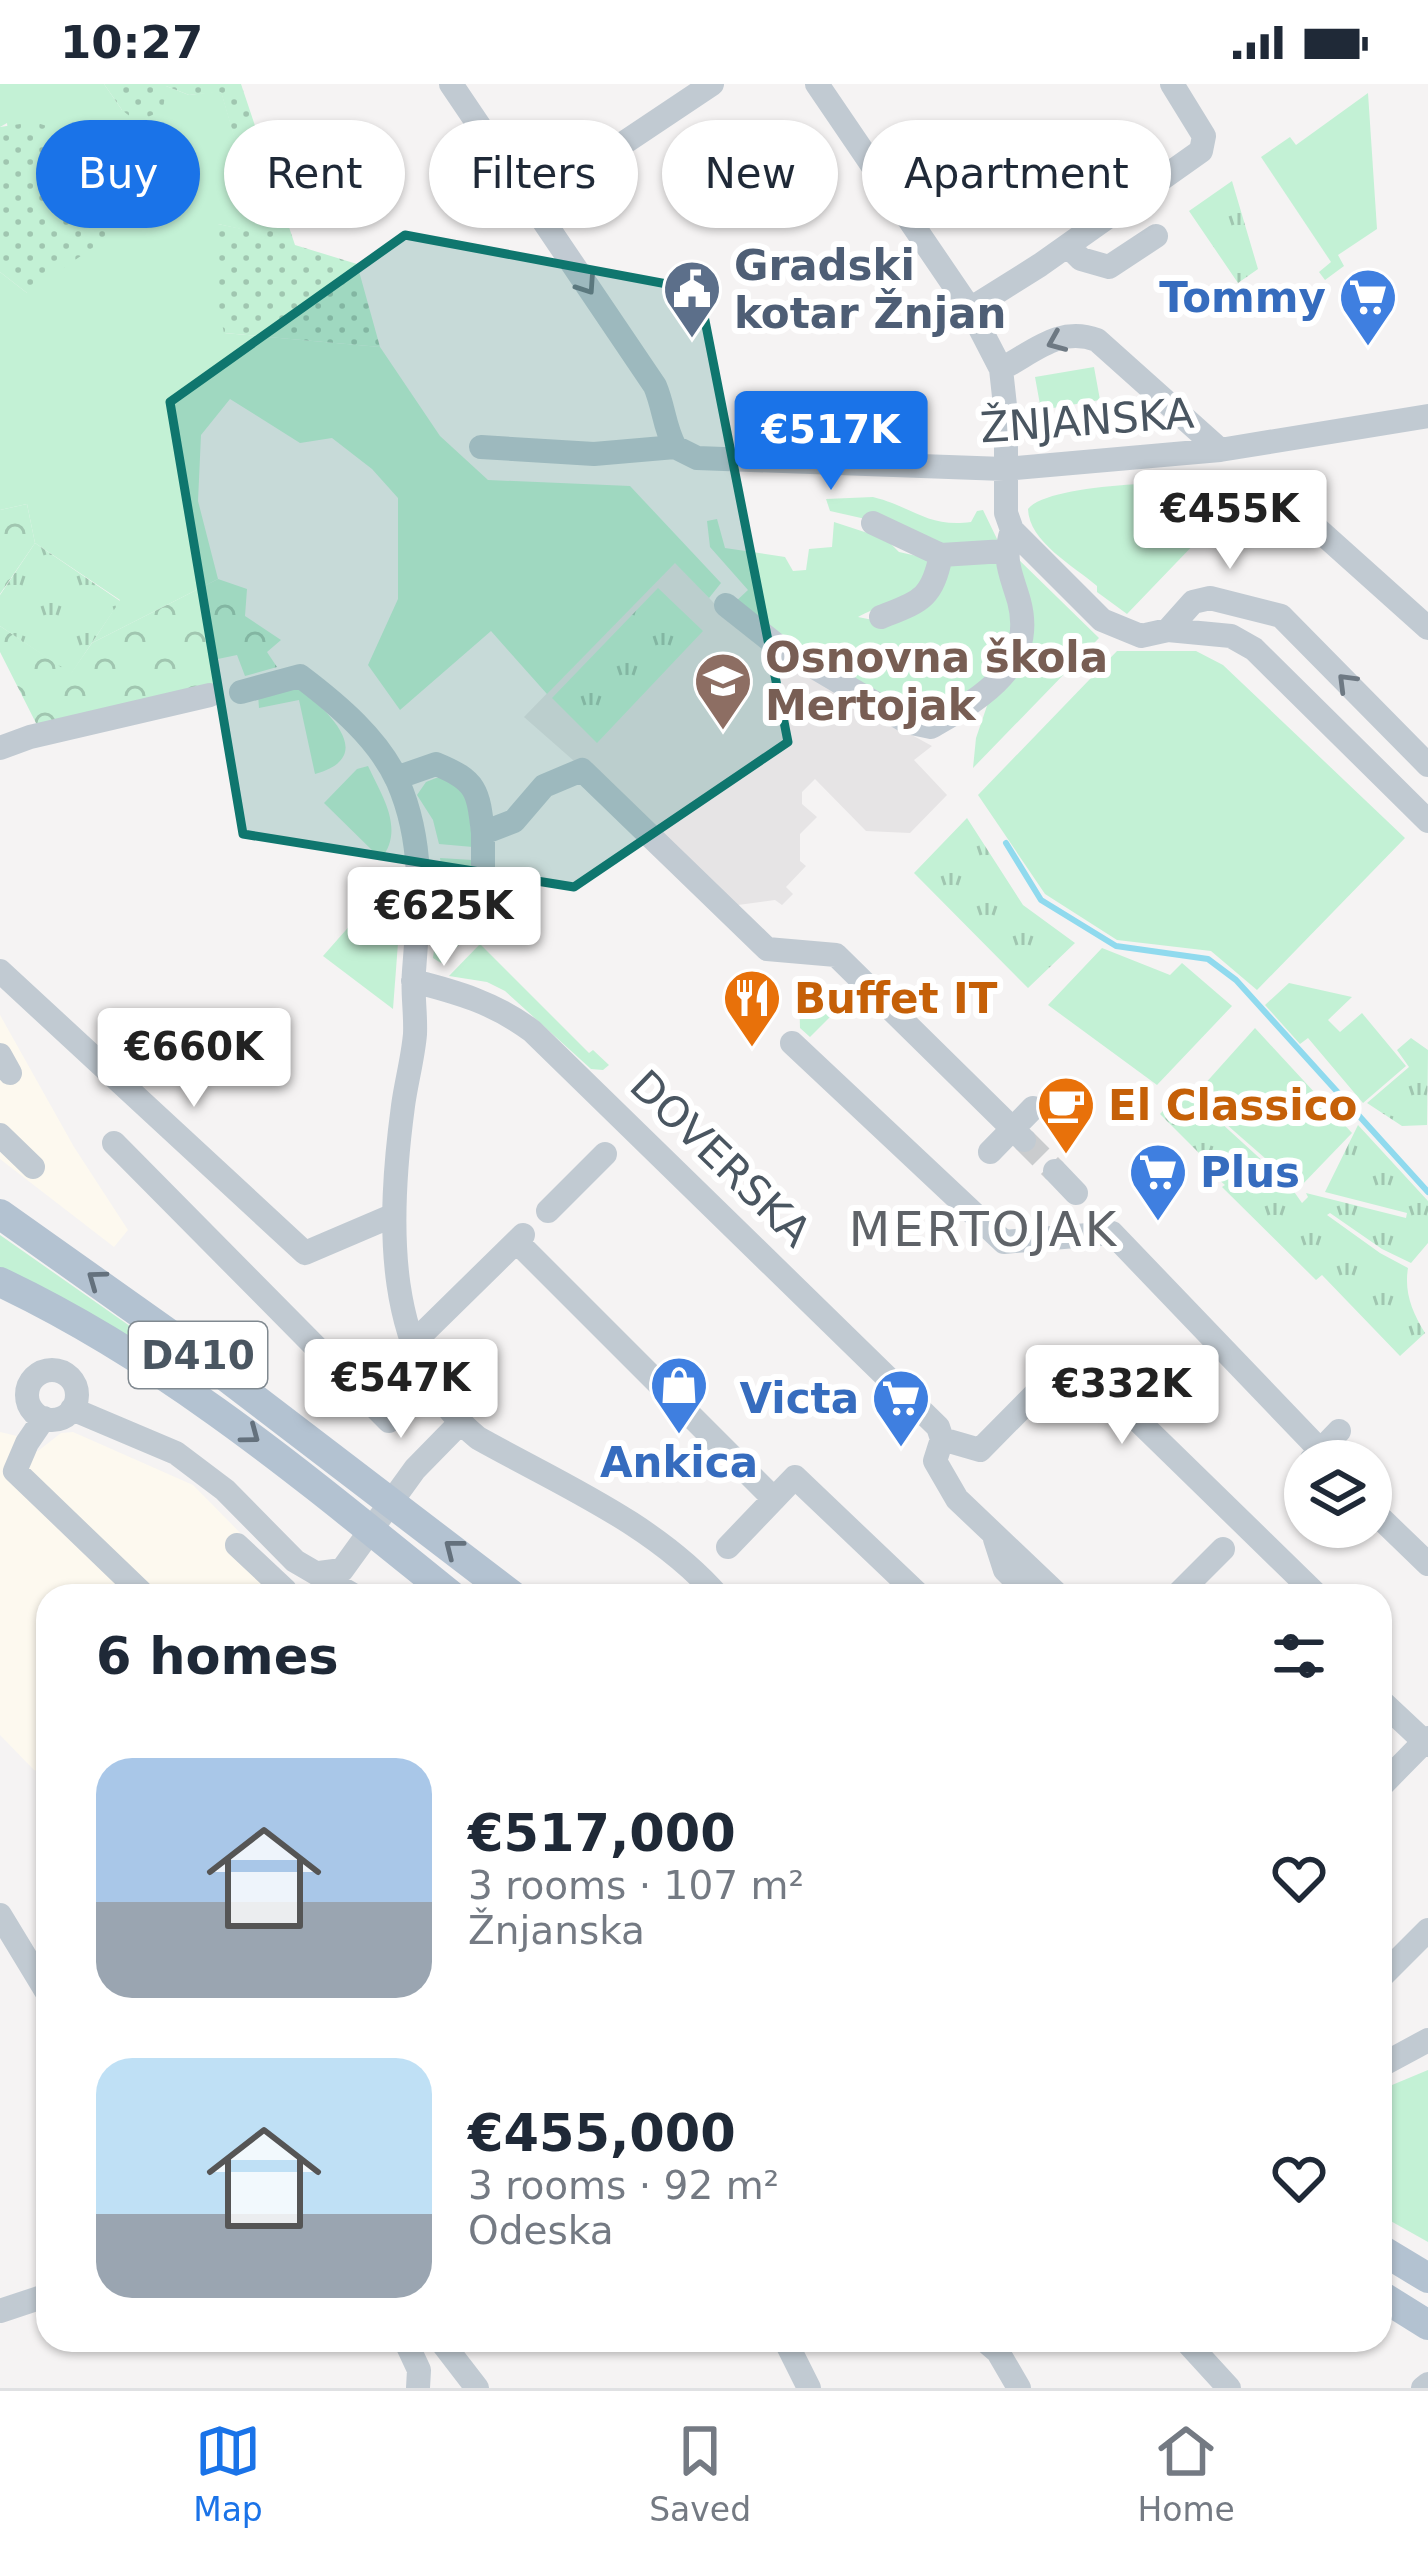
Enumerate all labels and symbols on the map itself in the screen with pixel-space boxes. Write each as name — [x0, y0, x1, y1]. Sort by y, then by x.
place label: Gradski kotar Žnjan — [734, 241, 1006, 338]
public building icon: Gradski kotar Žnjan — [661, 258, 723, 340]
supermarket icon: Tommy — [1337, 266, 1399, 348]
one-way arrow — [573, 272, 595, 294]
place label: Tommy — [1159, 273, 1326, 322]
one-way arrow — [1046, 328, 1067, 352]
street label: ŽNJANSKA — [978, 388, 1196, 452]
pin: €517K — [747, 391, 915, 493]
pin: €455K — [1146, 470, 1314, 572]
place label: Osnovna škola Mertojak — [765, 633, 1108, 730]
school or university icon: Osnovna škola Mertojak — [692, 650, 754, 732]
one-way arrow — [1338, 674, 1360, 696]
pin: €625K — [360, 867, 528, 969]
restaurant icon: Buffet IT — [721, 967, 783, 1049]
place label: Buffet IT — [794, 974, 998, 1023]
pin: €660K — [110, 1008, 278, 1110]
street label: DOVERSKA — [620, 1060, 821, 1257]
cafe icon: El Classico — [1035, 1074, 1097, 1156]
place label: El Classico — [1108, 1081, 1357, 1130]
supermarket icon: Plus — [1127, 1141, 1189, 1223]
place label: Plus — [1200, 1148, 1300, 1197]
district label: MERTOJAK — [849, 1201, 1119, 1257]
one-way arrow — [88, 1272, 109, 1294]
road number: D410 — [129, 1322, 267, 1388]
pin: €547K — [317, 1339, 485, 1441]
pin: €332K — [1038, 1345, 1206, 1447]
shop icon: Ankica — [648, 1354, 710, 1436]
supermarket icon: Victa — [870, 1367, 932, 1449]
place label: Victa — [740, 1374, 859, 1423]
one-way arrow — [238, 1420, 260, 1442]
place label: Ankica — [600, 1438, 758, 1487]
one-way arrow — [444, 1541, 466, 1562]

